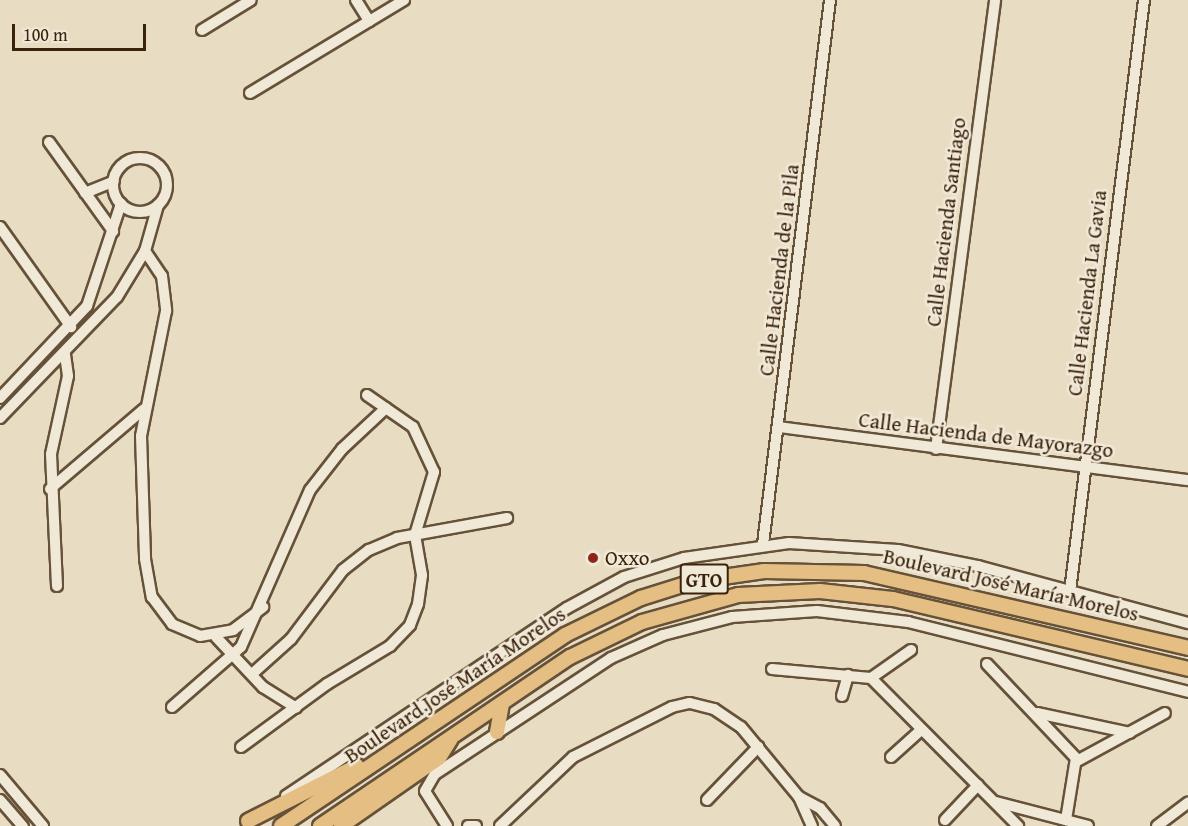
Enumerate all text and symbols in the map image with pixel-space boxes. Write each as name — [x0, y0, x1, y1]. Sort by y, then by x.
scale bar — [15, 12, 148, 50]
text: 100 m — [23, 21, 68, 48]
street label: Calle Hacienda Santiago — [921, 116, 971, 328]
street label: Calle Hacienda de la Pila — [754, 163, 804, 377]
street label: Calle Hacienda La Gavia — [1062, 189, 1112, 397]
street label: Calle Hacienda de Mayorazgo — [857, 407, 1115, 463]
street label: Boulevard José María Morelos — [881, 543, 1141, 627]
place label: Oxxo — [605, 545, 649, 571]
marker: Oxxo — [586, 551, 600, 565]
road number: GTO — [678, 562, 730, 596]
street label: Boulevard José María Morelos — [340, 601, 570, 769]

